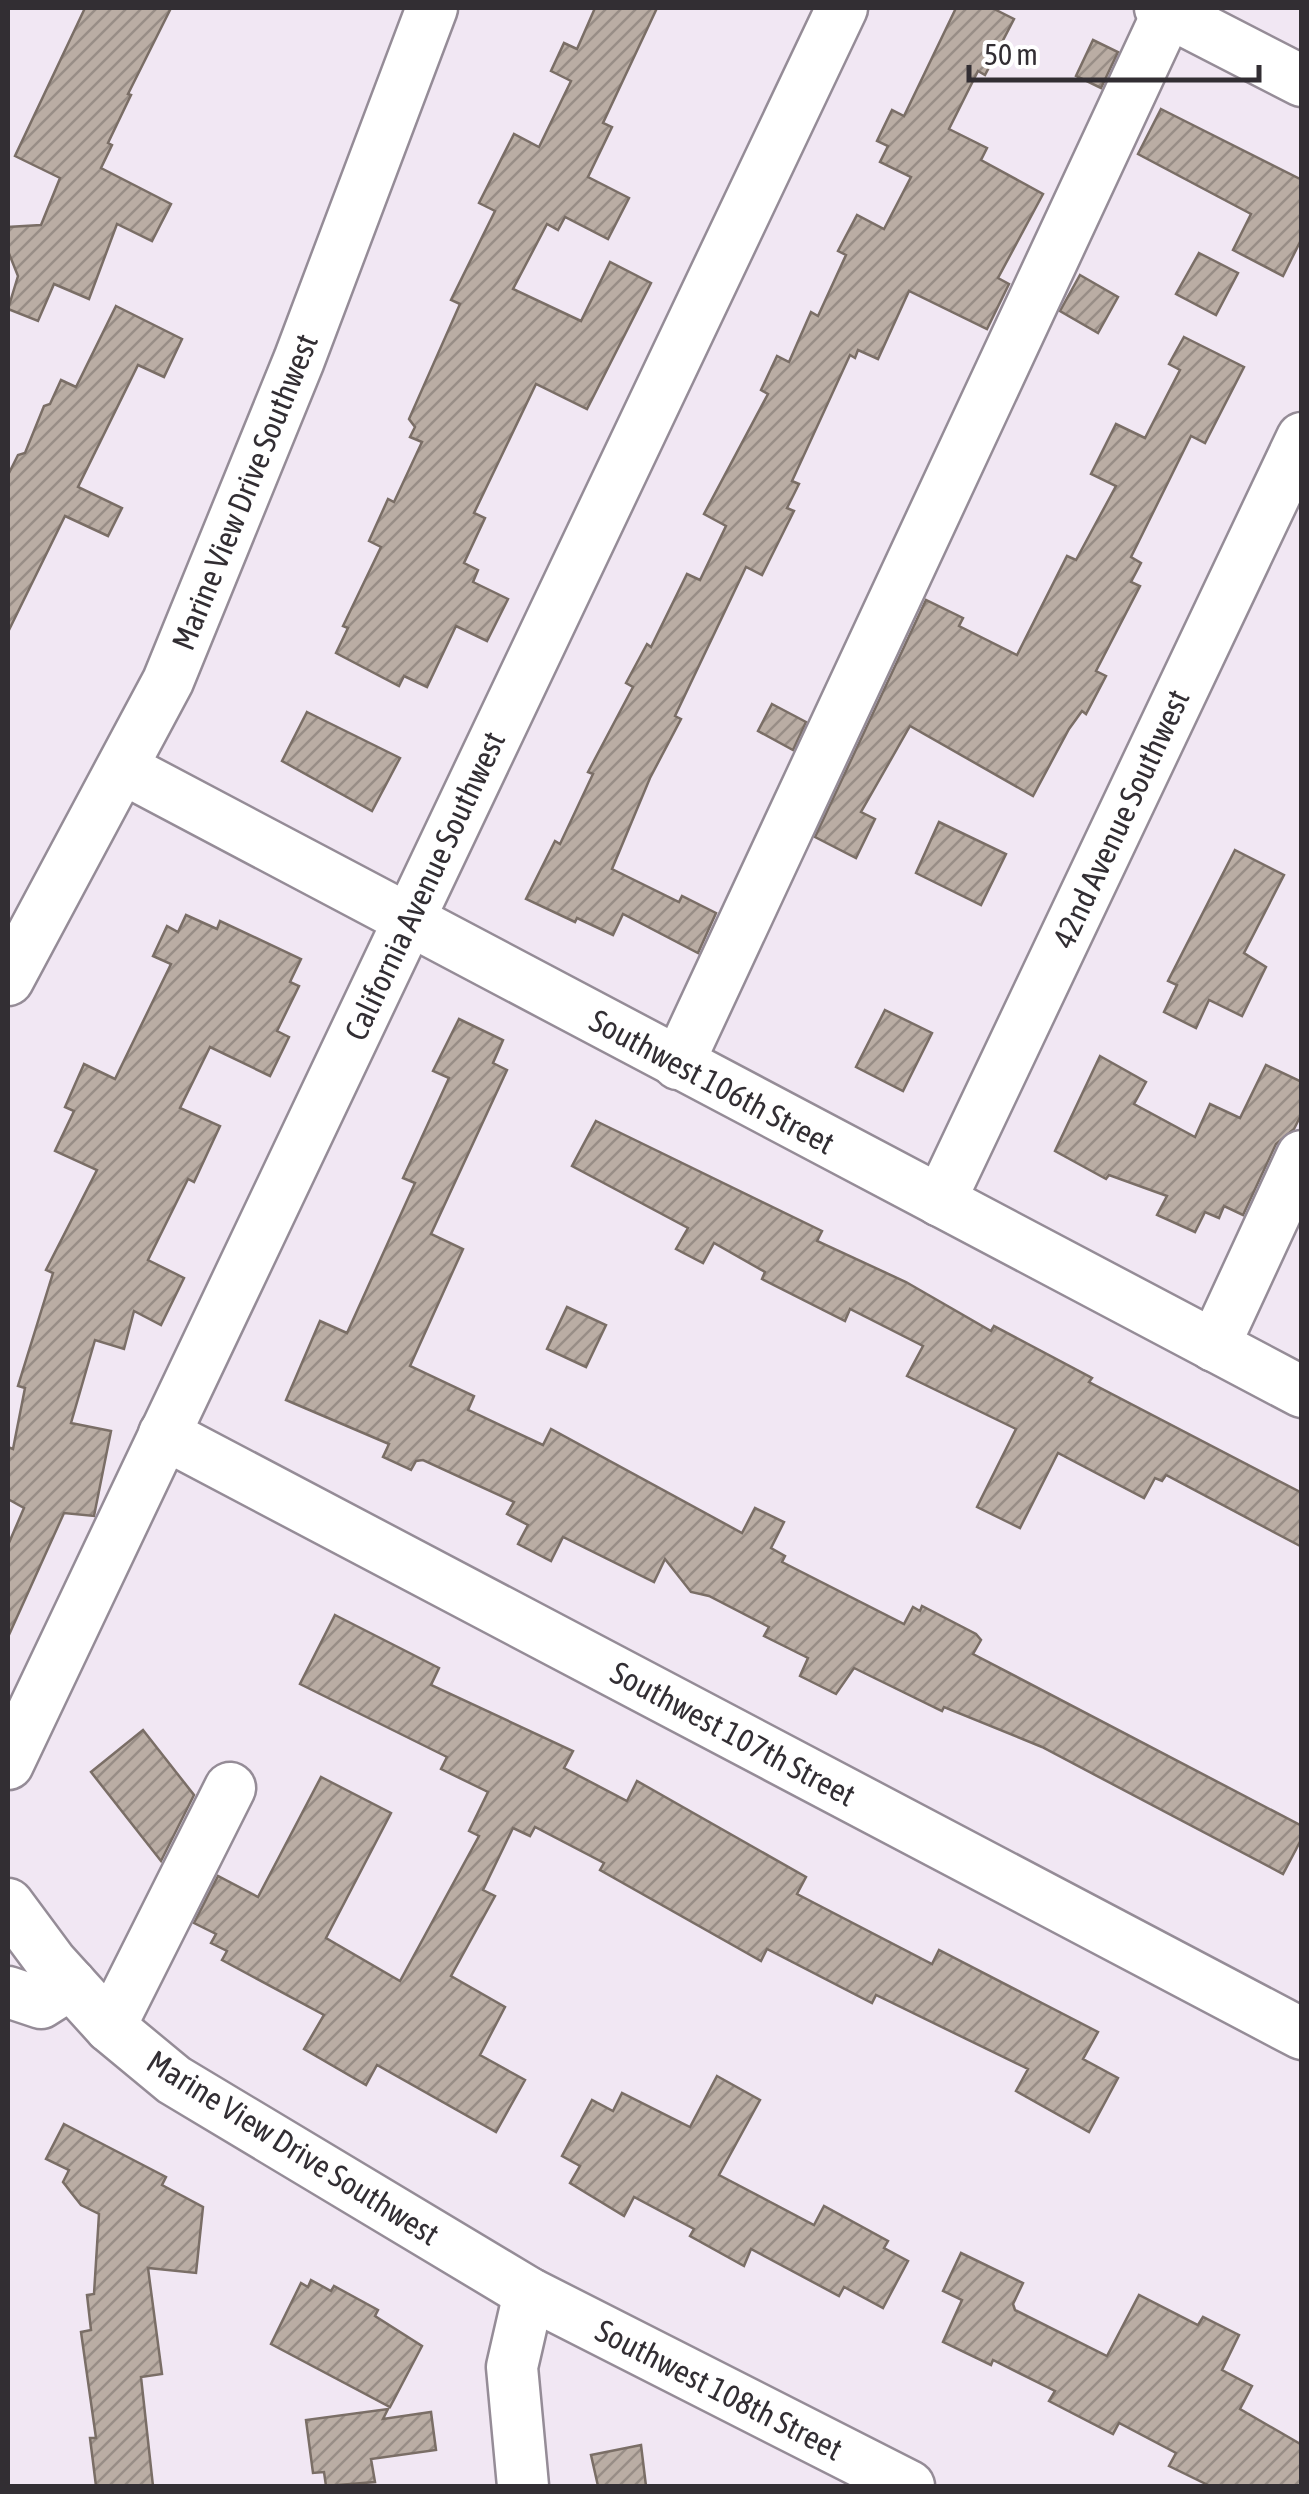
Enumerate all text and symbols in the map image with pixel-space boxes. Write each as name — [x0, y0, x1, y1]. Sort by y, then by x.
scale bar — [969, 20, 1259, 82]
text: 50 m — [984, 37, 1038, 71]
street label: Marine View Drive Southwest — [164, 329, 325, 655]
street label: 42nd Avenue Southwest — [1044, 684, 1197, 954]
street label: California Avenue Southwest — [337, 726, 512, 1046]
street label: Southwest 106th Street — [584, 1002, 841, 1162]
street label: Southwest 107th Street — [605, 1654, 862, 1814]
street label: Marine View Drive Southwest — [140, 2043, 446, 2253]
street label: Southwest 108th Street — [590, 2311, 849, 2468]

